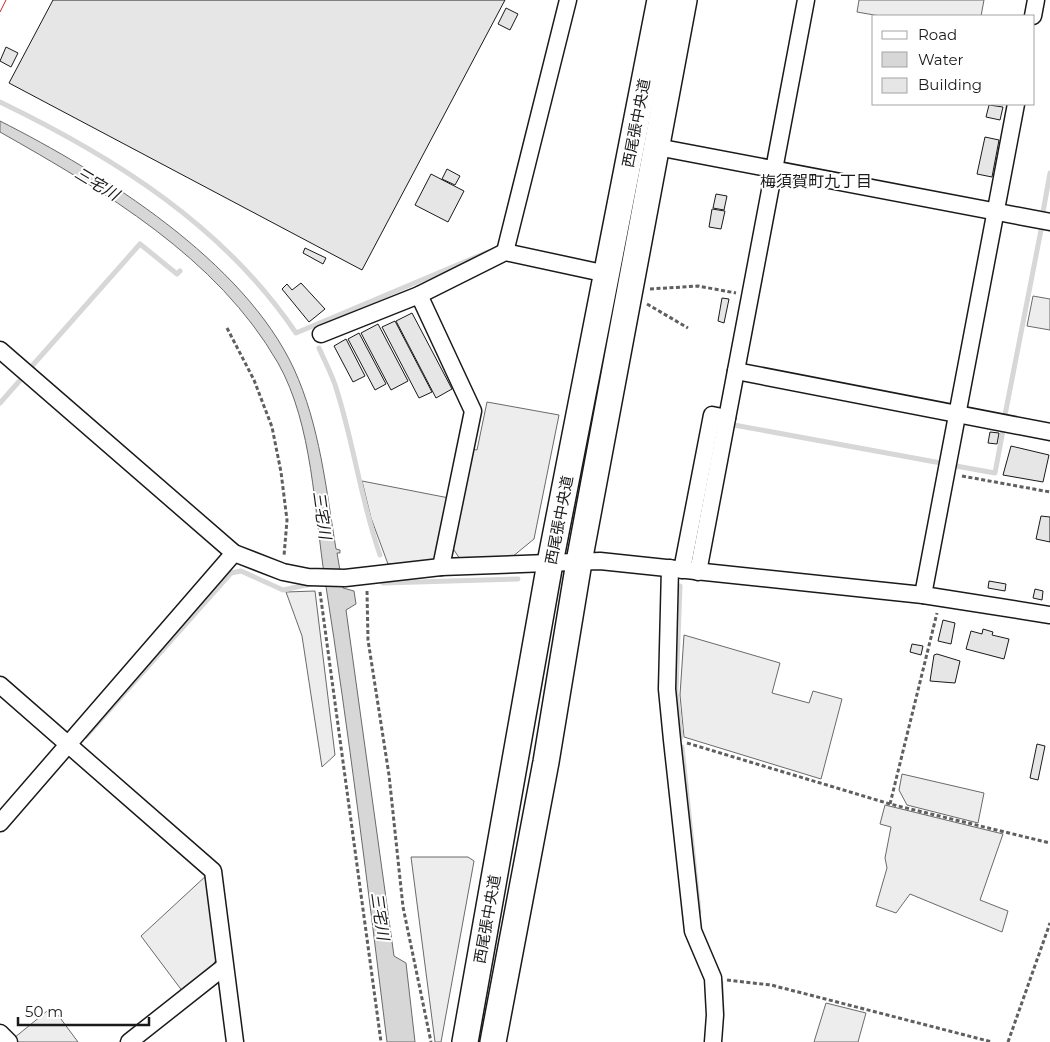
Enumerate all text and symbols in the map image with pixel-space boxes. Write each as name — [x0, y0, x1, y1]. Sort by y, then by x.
legend — [872, 15, 1035, 105]
text: Road — [918, 25, 957, 44]
text: Water — [918, 50, 964, 69]
text: Building — [918, 75, 982, 94]
street label: 西尾張中央道 — [618, 77, 654, 169]
water label: 三宅川 — [72, 163, 124, 206]
district label: 梅須賀町九丁目 — [760, 172, 872, 191]
street label: 西尾張中央道 — [541, 474, 577, 566]
water label: 三宅川 — [309, 490, 335, 542]
street label: 西尾張中央道 — [470, 873, 504, 965]
water label: 三宅川 — [367, 891, 393, 943]
scale bar — [18, 994, 149, 1026]
text: 50 m — [25, 1002, 63, 1021]

